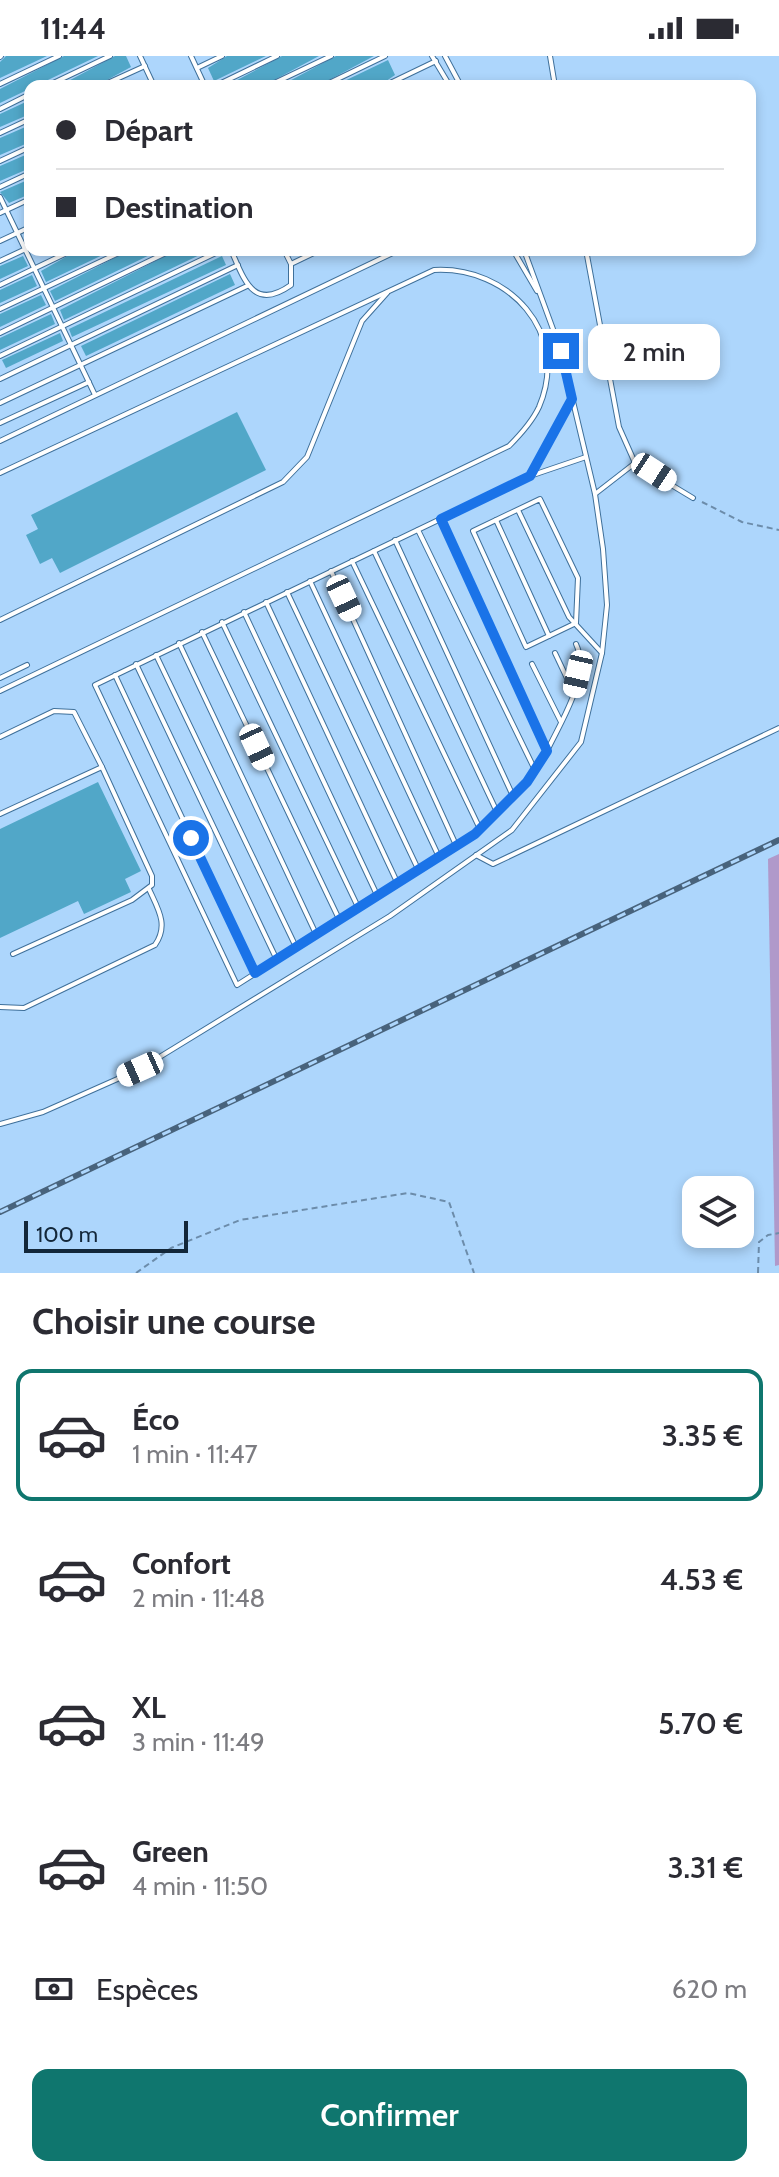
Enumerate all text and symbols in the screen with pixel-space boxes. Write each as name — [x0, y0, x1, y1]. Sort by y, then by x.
text: 11:44 — [40, 10, 106, 47]
text: Départ — [104, 112, 193, 149]
text: Destination — [104, 189, 254, 226]
callout: 2 min — [589, 323, 721, 379]
route end — [543, 333, 579, 369]
text: 2 min — [623, 336, 685, 368]
car — [627, 449, 681, 495]
car — [323, 571, 365, 625]
car — [561, 648, 595, 700]
car — [236, 720, 278, 774]
route start — [173, 820, 209, 856]
car — [113, 1048, 167, 1090]
map controls — [682, 1176, 754, 1248]
button: layers — [682, 1176, 754, 1248]
scale bar — [24, 1217, 188, 1253]
text: 100 m — [36, 1221, 98, 1248]
text: Choisir une course — [32, 1299, 315, 1343]
icon: car — [36, 1399, 108, 1471]
text: Éco — [132, 1401, 179, 1438]
text: 3.35 € — [662, 1417, 743, 1454]
text: 1 min · 11:47 — [132, 1438, 258, 1470]
icon: car — [36, 1543, 108, 1615]
text: Confort — [132, 1545, 231, 1582]
text: 4.53 € — [660, 1561, 743, 1598]
text: 2 min · 11:48 — [132, 1582, 265, 1614]
icon: car — [36, 1687, 108, 1759]
text: XL — [132, 1689, 166, 1726]
text: 5.70 € — [658, 1705, 743, 1742]
text: 3 min · 11:49 — [132, 1726, 265, 1758]
icon: car — [36, 1831, 108, 1903]
text: Green — [132, 1833, 209, 1870]
text: 3.31 € — [667, 1849, 743, 1886]
text: 4 min · 11:50 — [132, 1870, 268, 1902]
icon: cash — [32, 1967, 76, 2011]
text: Espèces — [96, 1971, 198, 2008]
text: 620 m — [672, 1973, 747, 2005]
button: Confirmer — [32, 2069, 747, 2161]

